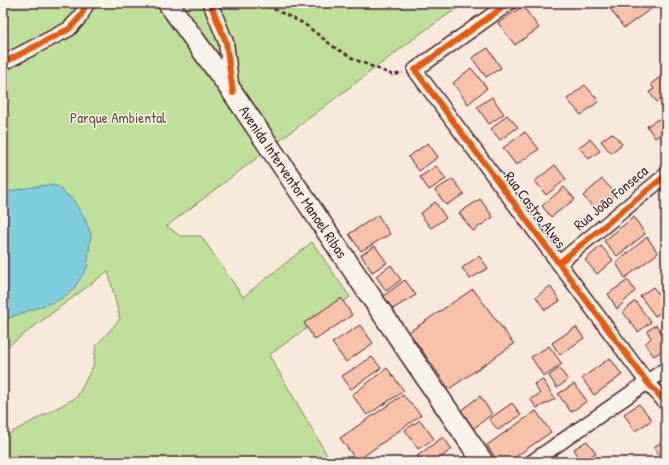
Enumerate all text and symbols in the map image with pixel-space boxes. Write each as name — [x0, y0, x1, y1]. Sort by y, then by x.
street label: Avenida Interventor Manoel Ribas — [234, 101, 353, 262]
park label: Parque Ambiental — [70, 107, 166, 128]
street label: Rua João Fonseca — [569, 160, 652, 235]
street label: Rua Castro Alves — [499, 167, 571, 253]

